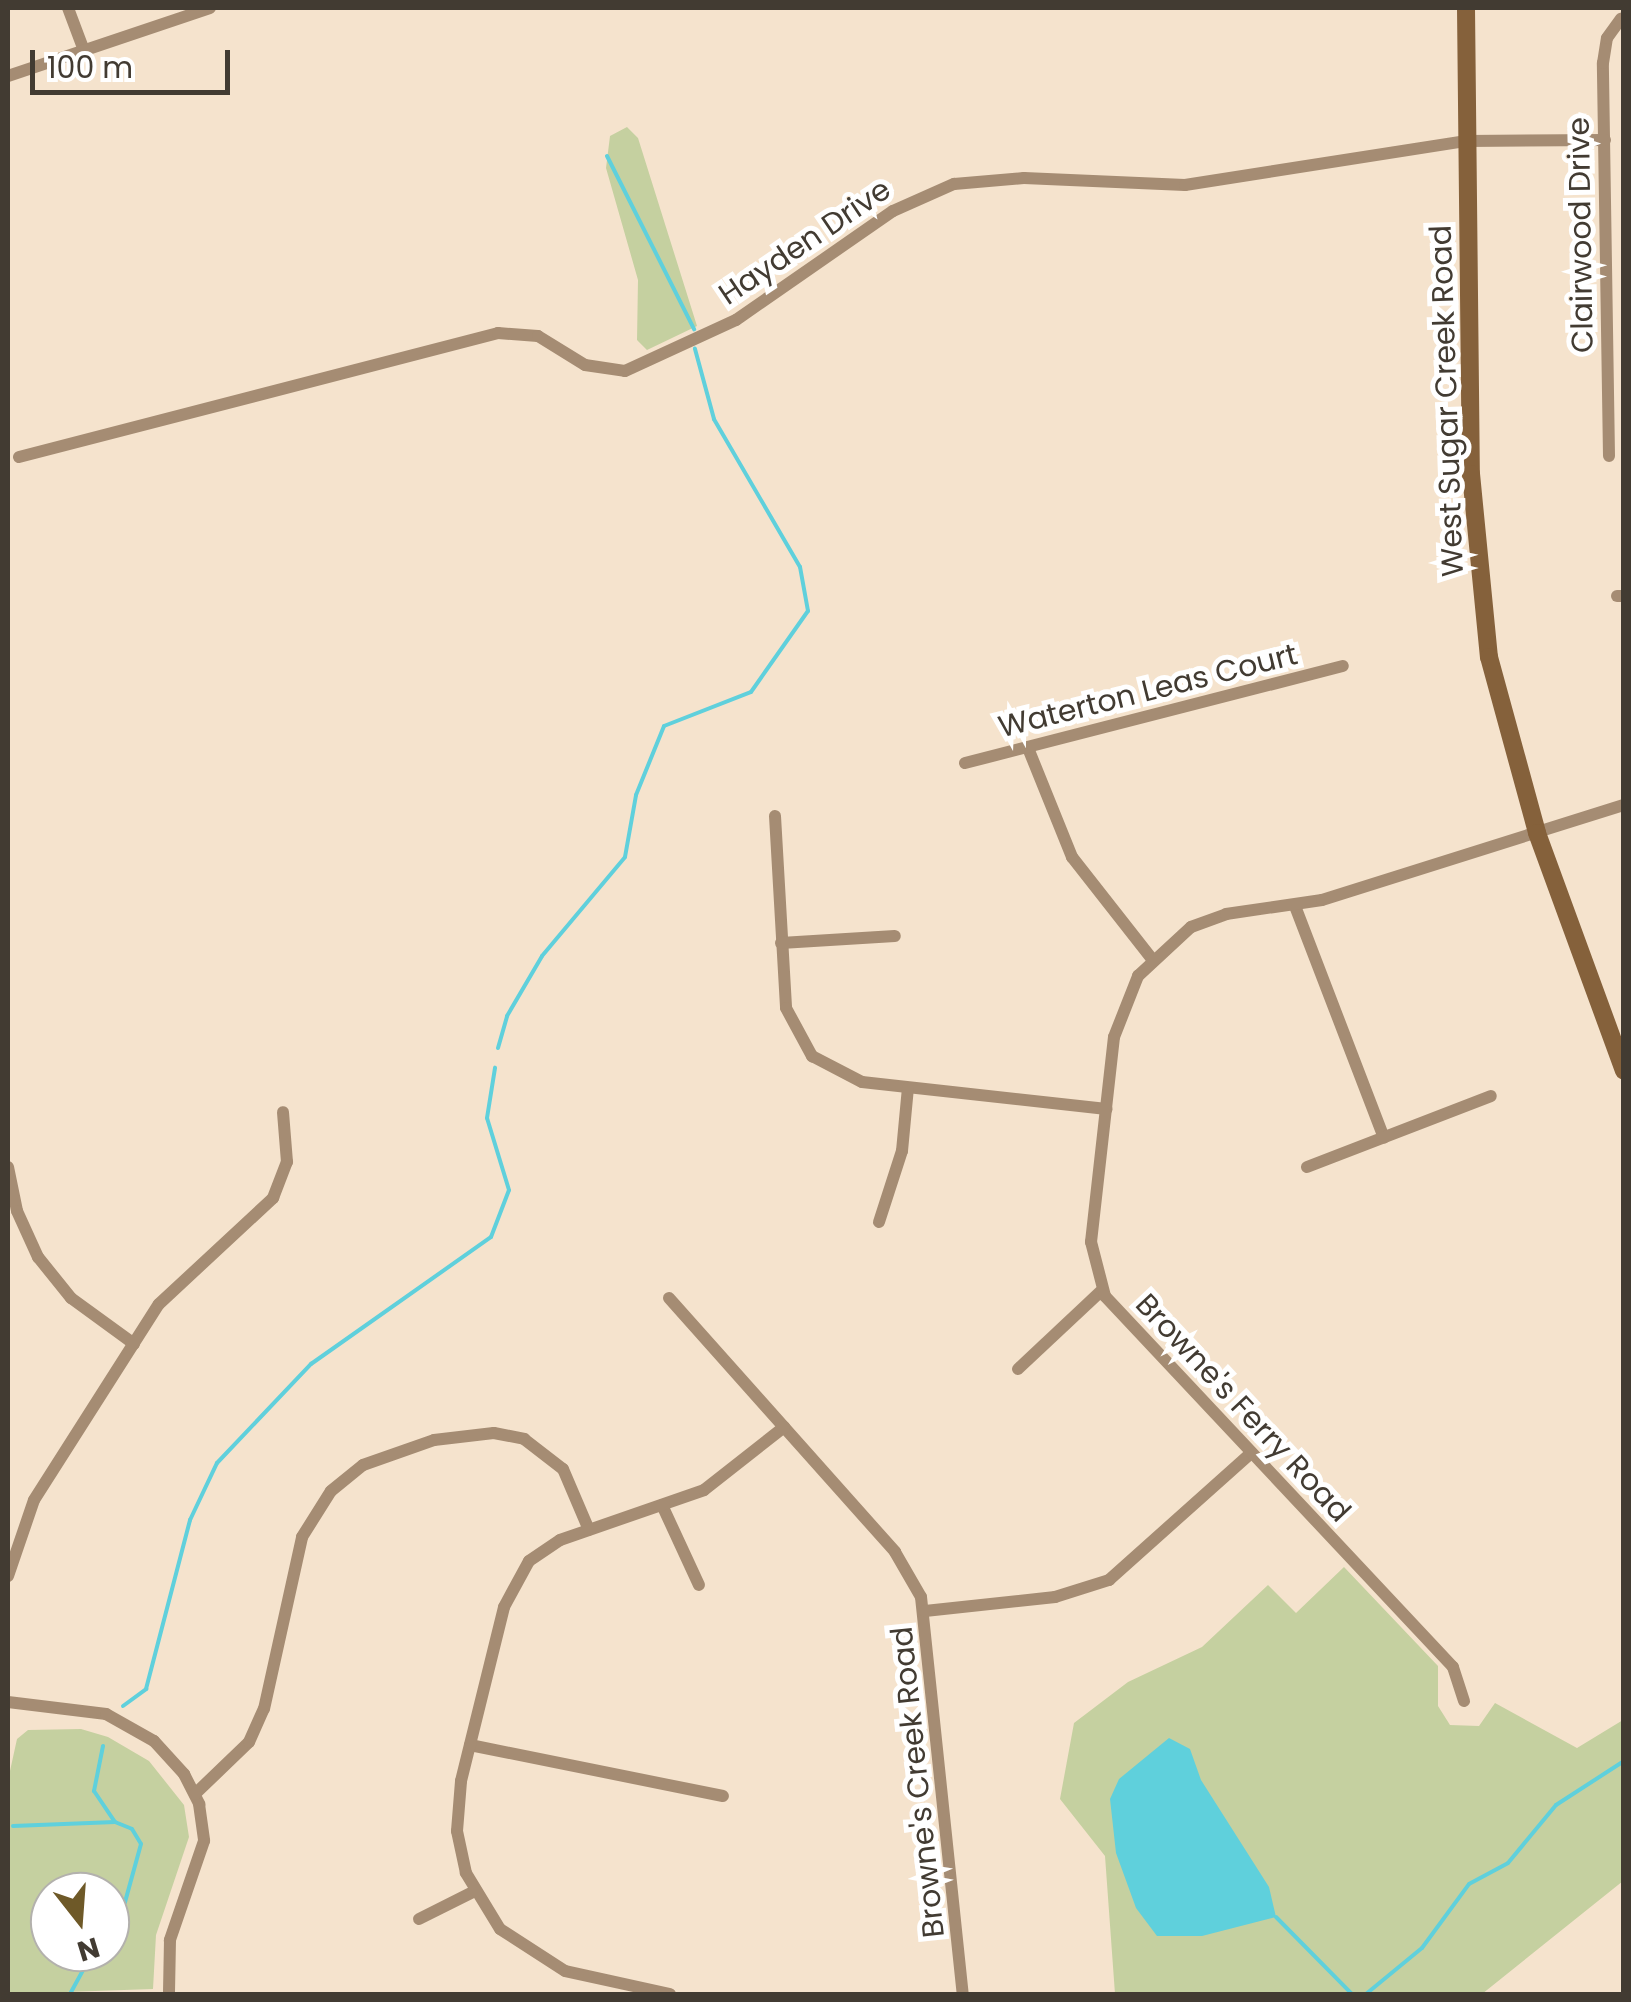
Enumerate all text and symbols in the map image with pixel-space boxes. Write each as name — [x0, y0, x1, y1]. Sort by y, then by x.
scale bar — [35, 30, 235, 92]
text: 100 m — [47, 46, 133, 89]
street label: Clairwood Drive — [1561, 117, 1601, 353]
street label: Hayden Drive — [712, 171, 898, 313]
street label: West Sugar Creek Road — [1423, 224, 1471, 578]
street label: Waterton Leas Court — [995, 636, 1301, 746]
street label: Browne's Ferry Road — [1128, 1287, 1358, 1529]
street label: Browne's Creek Road — [884, 1625, 952, 1939]
north arrow — [30, 1872, 130, 1972]
text: N — [73, 1928, 104, 1971]

